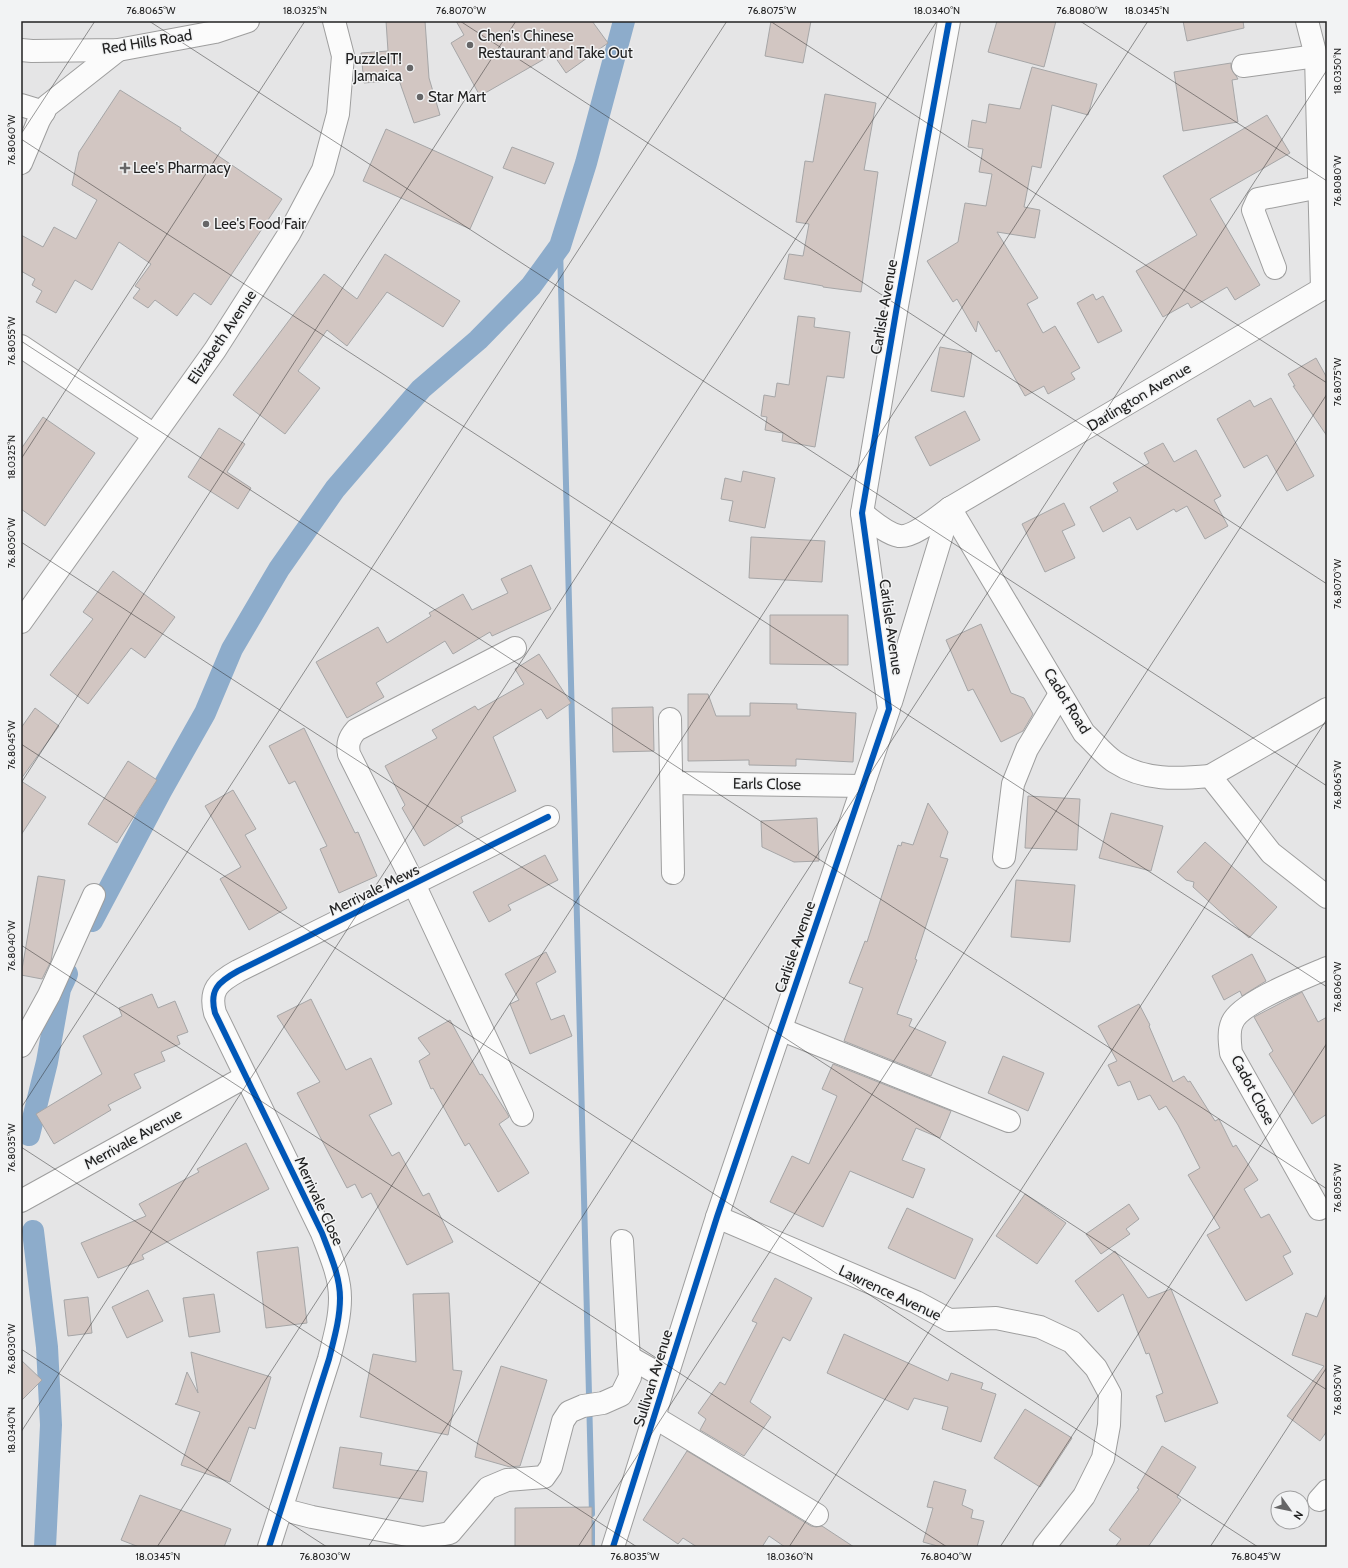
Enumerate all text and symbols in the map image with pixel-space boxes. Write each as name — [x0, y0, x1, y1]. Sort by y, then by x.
text: 76.8065°W — [126, 4, 176, 17]
text: 18.0325°N — [283, 4, 327, 17]
text: 76.8070°W — [436, 4, 486, 17]
text: 76.8075°W — [748, 4, 797, 17]
text: 18.0340°N — [914, 4, 960, 17]
text: 76.8080°W — [1056, 4, 1108, 17]
text: 18.0345°N — [1125, 4, 1169, 17]
street label: Red Hills Road — [101, 26, 193, 58]
place label: Chen's Chinese Restaurant and Take Out — [478, 27, 633, 62]
marker: Chen's Chinese Restaurant and Take Out — [465, 40, 475, 50]
text: 18.0350°N — [1331, 48, 1344, 94]
place label: PuzzleIT! Jamaica — [345, 50, 403, 85]
marker: PuzzleIT! Jamaica — [405, 63, 415, 73]
place label: Star Mart — [428, 88, 486, 106]
marker: Star Mart — [415, 92, 425, 102]
text: 76.8060°W — [5, 114, 18, 165]
text: 76.8080°W — [1331, 155, 1344, 207]
place label: Lee's Pharmacy — [133, 159, 231, 177]
marker: Lee's Pharmacy — [120, 163, 130, 173]
place label: Lee's Food Fair — [214, 215, 306, 233]
marker: Lee's Food Fair — [201, 219, 211, 229]
street label: Carlisle Avenue — [867, 258, 901, 356]
street label: Elizabeth Avenue — [184, 286, 260, 387]
text: 76.8055°W — [5, 316, 18, 365]
text: 76.8075°W — [1331, 357, 1344, 406]
street label: Darlington Avenue — [1084, 359, 1194, 435]
text: 18.0325°N — [5, 435, 18, 479]
text: 76.8050°W — [5, 517, 18, 568]
text: 76.8070°W — [1331, 559, 1344, 609]
street label: Carlisle Avenue — [875, 578, 907, 676]
street label: Cadot Road — [1040, 665, 1094, 737]
text: 76.8045°W — [5, 720, 18, 770]
text: 76.8065°W — [1331, 760, 1344, 810]
street label: Earls Close — [733, 774, 802, 794]
street label: Merrivale Mews — [326, 860, 422, 920]
street label: Carlisle Avenue — [771, 898, 819, 995]
text: 76.8040°W — [5, 920, 18, 971]
text: 76.8060°W — [1331, 961, 1344, 1012]
street label: Cadot Close — [1227, 1052, 1279, 1128]
street label: Merrivale Avenue — [81, 1105, 185, 1173]
text: 76.8035°W — [5, 1123, 18, 1172]
street label: Merrivale Close — [291, 1154, 348, 1249]
text: 76.8055°W — [1331, 1163, 1344, 1212]
street label: Lawrence Avenue — [836, 1261, 945, 1325]
text: 76.8030°W — [5, 1323, 18, 1374]
street label: Sullivan Avenue — [630, 1327, 676, 1429]
text: 76.8050°W — [1331, 1364, 1344, 1415]
text: 18.0340°N — [5, 1407, 18, 1453]
north arrow — [1270, 1490, 1310, 1530]
text: N — [1290, 1508, 1306, 1523]
text: 18.0345°N — [136, 1550, 180, 1563]
text: 76.8030°W — [300, 1550, 351, 1563]
text: 76.8035°W — [611, 1550, 660, 1563]
text: 18.0360°N — [767, 1550, 813, 1563]
text: 76.8040°W — [921, 1550, 972, 1563]
text: 76.8045°W — [1231, 1550, 1281, 1563]

